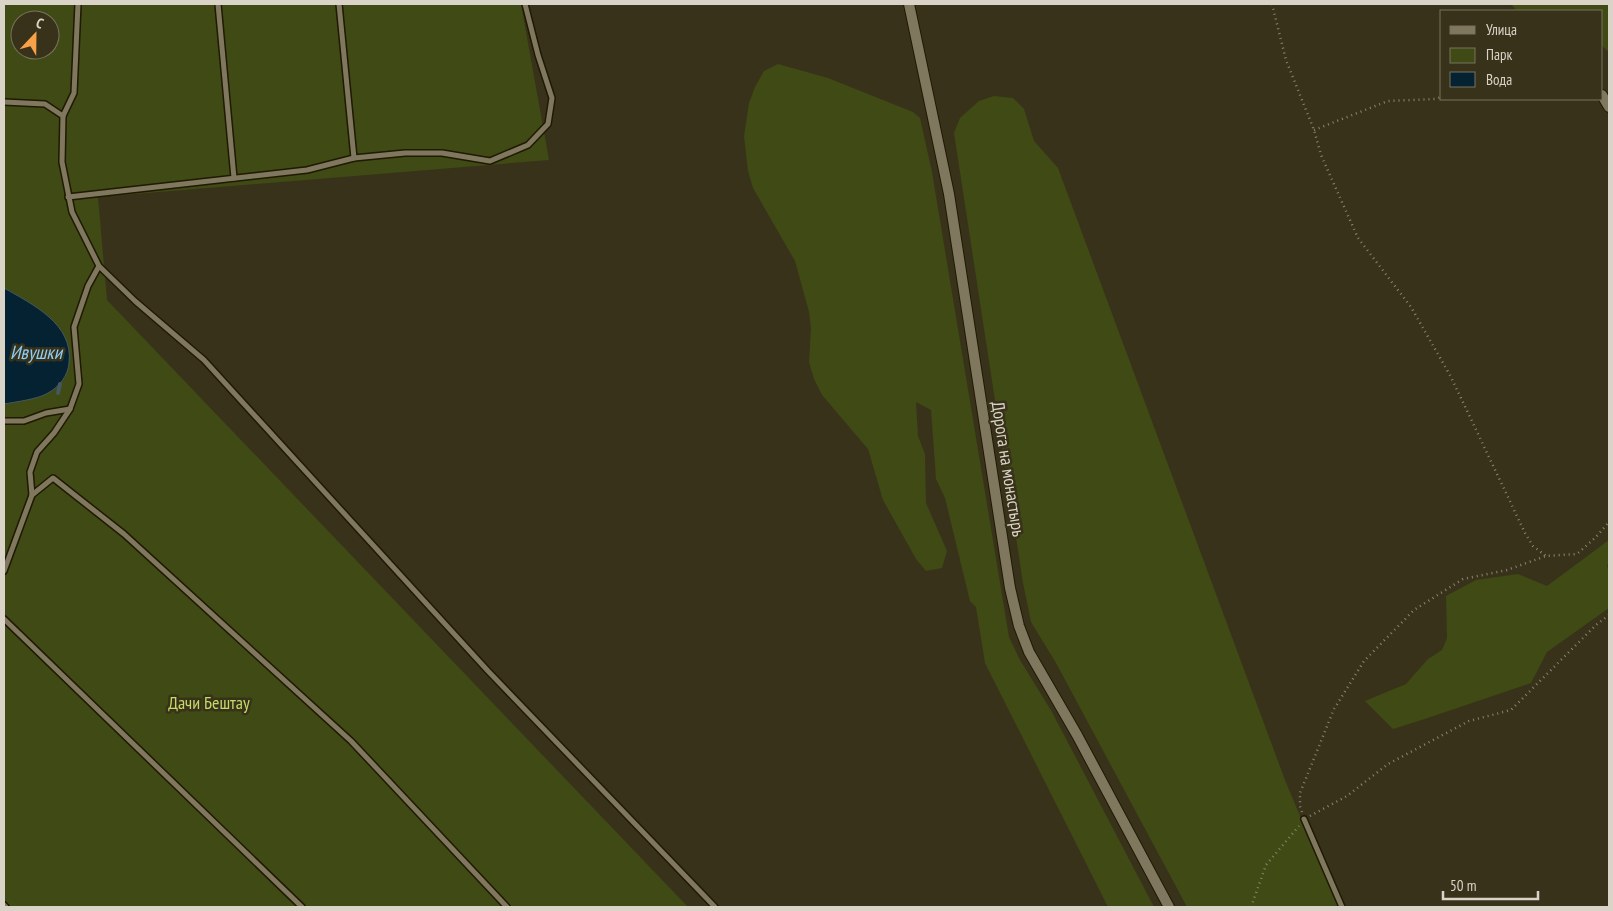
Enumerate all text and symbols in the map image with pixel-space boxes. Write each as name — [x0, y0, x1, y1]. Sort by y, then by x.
north arrow — [10, 10, 60, 60]
legend — [1440, 10, 1603, 100]
text: С — [34, 13, 47, 33]
text: Улица — [1486, 20, 1517, 39]
text: Парк — [1486, 45, 1512, 64]
text: Вода — [1486, 70, 1512, 89]
water label: Ивушки — [10, 340, 64, 364]
street label: Дорога на монастырь — [986, 400, 1031, 538]
park label: Дачи Бештау — [168, 691, 250, 714]
scale bar — [1443, 868, 1538, 900]
text: 50 m — [1450, 876, 1476, 895]

